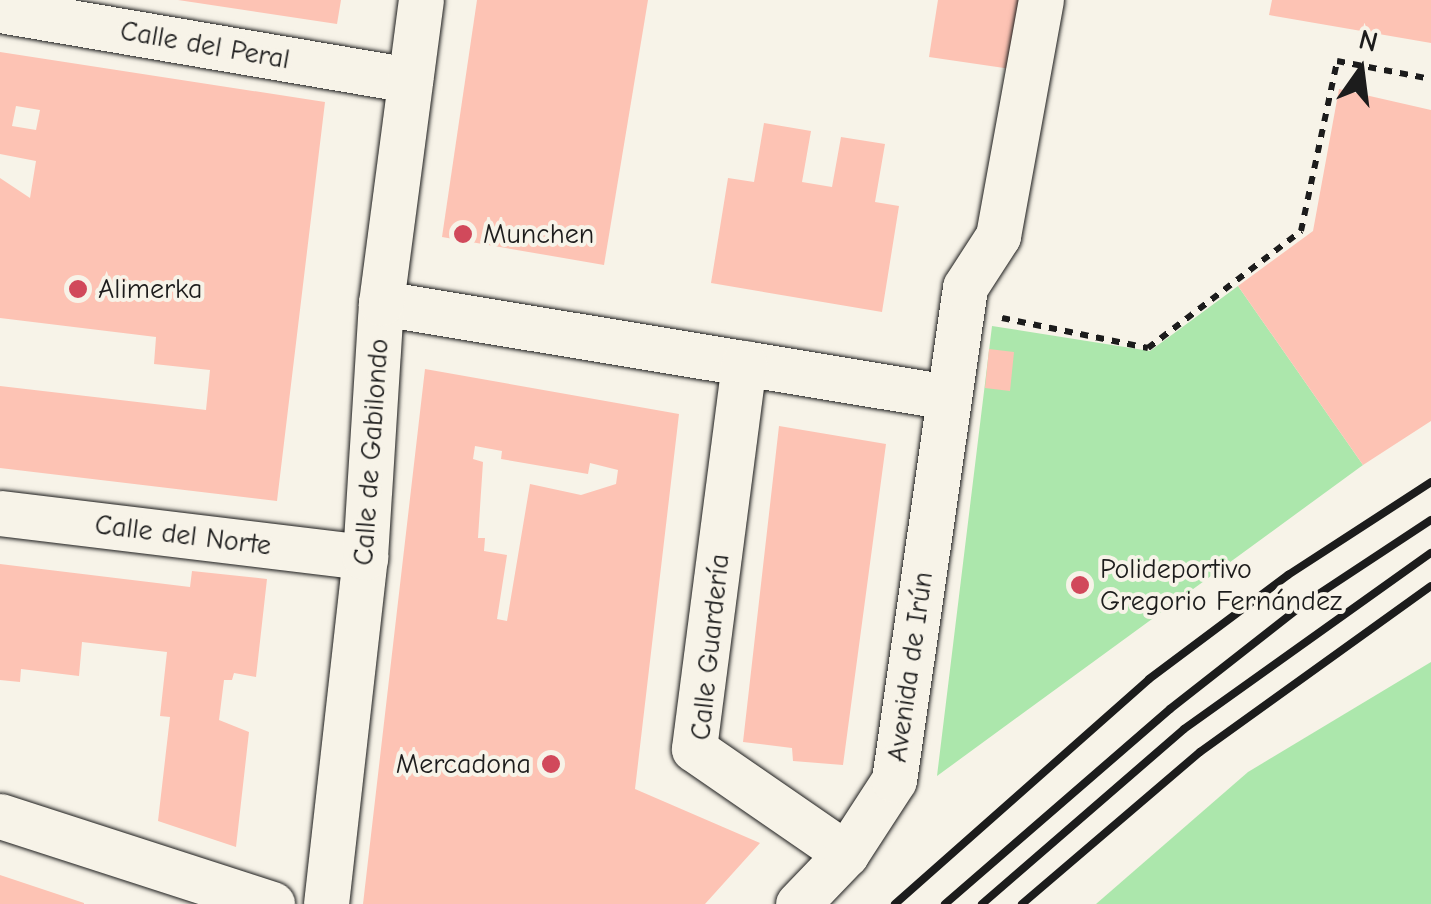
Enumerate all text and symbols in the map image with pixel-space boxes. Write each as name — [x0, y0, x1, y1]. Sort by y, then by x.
street label: Calle del Peral — [118, 14, 292, 76]
north arrow — [1311, 20, 1411, 120]
text: N — [1356, 23, 1381, 59]
place label: Munchen — [483, 217, 594, 251]
marker: Munchen — [452, 223, 474, 245]
place label: Alimerka — [98, 272, 202, 306]
marker: Alimerka — [67, 278, 89, 300]
street label: Calle de Gabilondo — [346, 337, 396, 567]
street label: Calle del Norte — [93, 508, 273, 562]
street label: Calle Guardería — [684, 552, 736, 742]
place label: Polideportivo Gregorio Fernández — [1100, 552, 1342, 618]
street label: Avenida de Irún — [880, 570, 940, 764]
marker: Polideportivo Gregorio Fernández — [1069, 574, 1091, 596]
place label: Mercadona — [396, 747, 531, 781]
marker: Mercadona — [540, 753, 562, 775]

